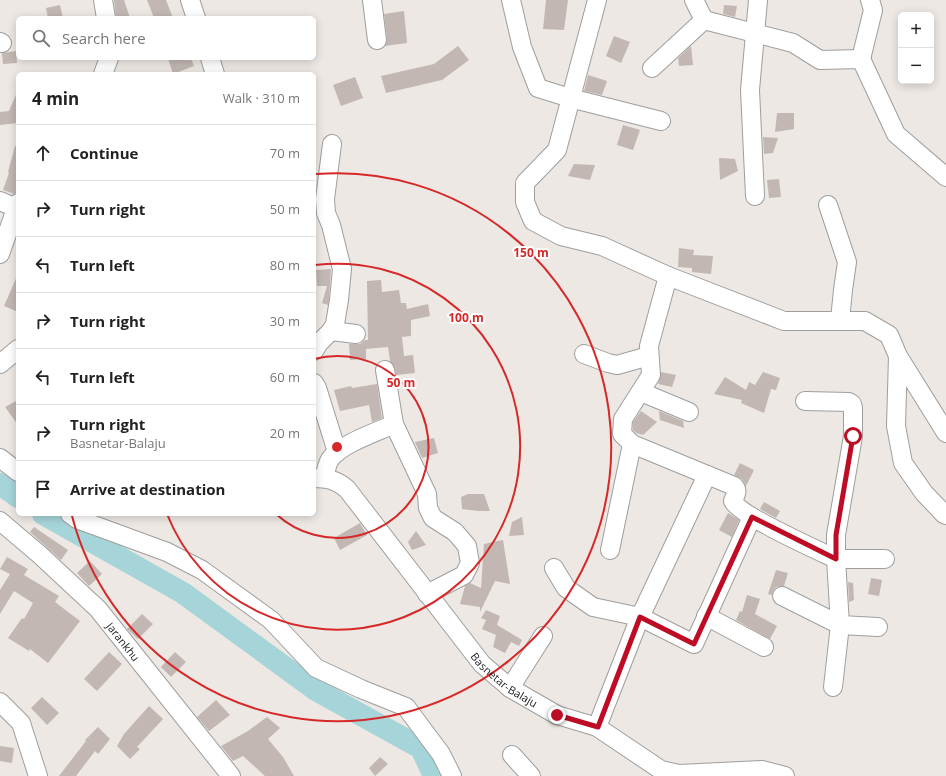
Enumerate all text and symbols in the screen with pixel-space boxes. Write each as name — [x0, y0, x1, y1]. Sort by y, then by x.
map controls — [898, 12, 934, 84]
button: + — [898, 12, 934, 48]
search box — [16, 16, 316, 60]
icon: search — [30, 27, 52, 49]
text: Search here — [62, 28, 146, 48]
button: − — [898, 48, 934, 84]
text: 4 min — [32, 87, 79, 110]
text: Walk · 310 m — [223, 89, 300, 107]
icon: ahead — [32, 142, 54, 164]
text: Continue — [70, 143, 138, 163]
text: 70 m — [270, 144, 300, 162]
icon: right — [32, 198, 54, 220]
text: Turn right — [70, 199, 145, 219]
text: 50 m — [270, 200, 300, 218]
text: 150 m — [513, 244, 549, 261]
icon: left — [32, 254, 54, 276]
text: Turn left — [70, 255, 135, 275]
text: 80 m — [270, 256, 300, 274]
text: 100 m — [448, 309, 484, 326]
icon: right — [32, 310, 54, 332]
text: Turn right — [70, 311, 145, 331]
text: 30 m — [270, 312, 300, 330]
icon: left — [32, 366, 54, 388]
text: Turn left — [70, 367, 135, 387]
text: 60 m — [270, 368, 300, 386]
text: 50 m — [387, 374, 415, 391]
text: Turn right — [70, 414, 145, 434]
icon: right — [32, 422, 54, 444]
text: 20 m — [270, 424, 300, 442]
route start — [844, 427, 862, 445]
text: Basnetar-Balaju — [70, 434, 166, 452]
centre of rings — [330, 440, 344, 454]
icon: arrive — [32, 478, 54, 500]
text: Arrive at destination — [70, 479, 225, 499]
street label: Jarankhu — [103, 618, 144, 664]
street label: Basnetar-Balaju — [468, 649, 541, 710]
route end — [548, 706, 566, 724]

